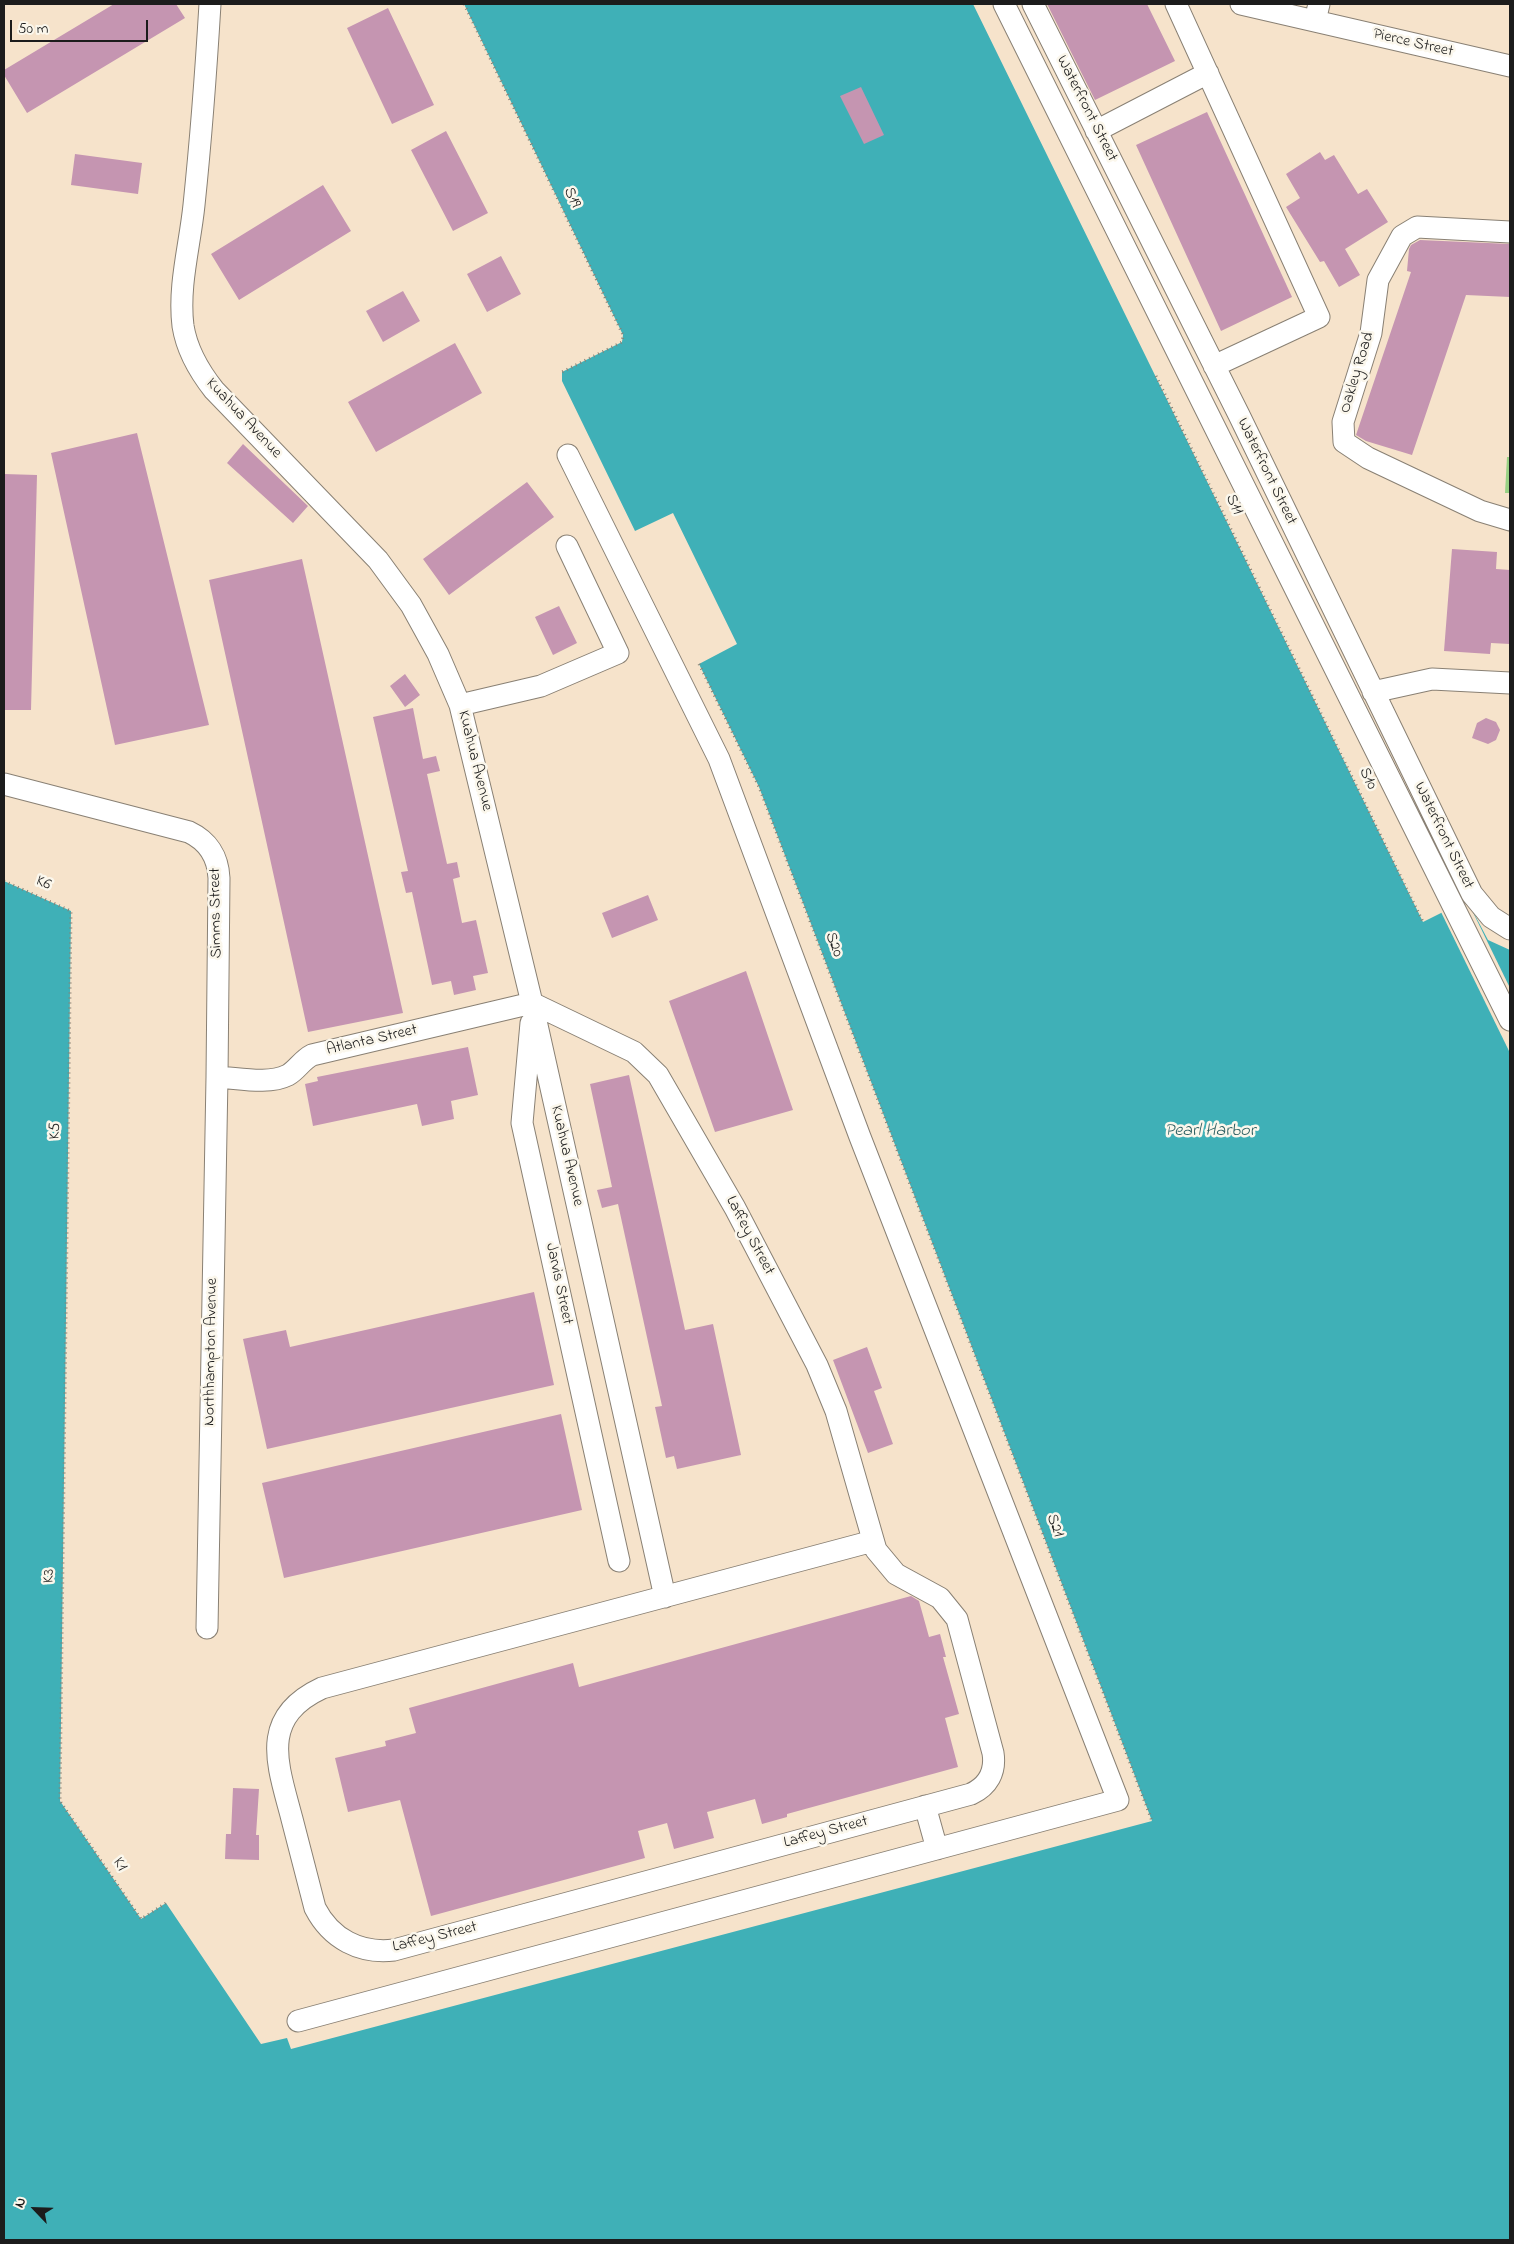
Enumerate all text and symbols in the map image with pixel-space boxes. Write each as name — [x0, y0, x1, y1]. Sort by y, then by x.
scale bar — [12, 10, 150, 42]
text: 50 m — [18, 18, 48, 40]
street label: Pierce Street — [1371, 25, 1455, 63]
street label: Waterfront Street — [1051, 53, 1121, 165]
street label: S19 — [558, 185, 584, 211]
street label: Oakley Road — [1337, 330, 1379, 416]
street label: Kuahua Avenue — [201, 375, 285, 463]
street label: Waterfront Street — [1232, 416, 1300, 528]
street label: S11 — [1220, 492, 1246, 518]
street label: Kuahua Avenue — [452, 709, 496, 813]
street label: S10 — [1353, 765, 1381, 793]
street label: Waterfront Street — [1409, 780, 1477, 892]
street label: Simms Street — [207, 868, 227, 958]
street label: K6 — [32, 872, 54, 896]
street label: S20 — [820, 930, 846, 960]
street label: Atlanta Street — [325, 1021, 419, 1061]
street label: Kuahua Avenue — [545, 1104, 587, 1208]
water label: Pearl Harbor — [1165, 1121, 1255, 1143]
street label: K5 — [46, 1122, 66, 1140]
street label: Laffey Street — [720, 1193, 778, 1279]
street label: Jarvis Street — [540, 1241, 576, 1327]
street label: Northhampton Avenue — [201, 1278, 223, 1426]
street label: S21 — [1041, 1512, 1067, 1540]
street label: K3 — [40, 1569, 60, 1583]
street label: Laffey Street — [782, 1813, 870, 1853]
street label: K1 — [107, 1854, 131, 1876]
street label: Laffey Street — [391, 1918, 479, 1958]
north arrow — [10, 2184, 60, 2234]
text: N — [9, 2194, 32, 2211]

